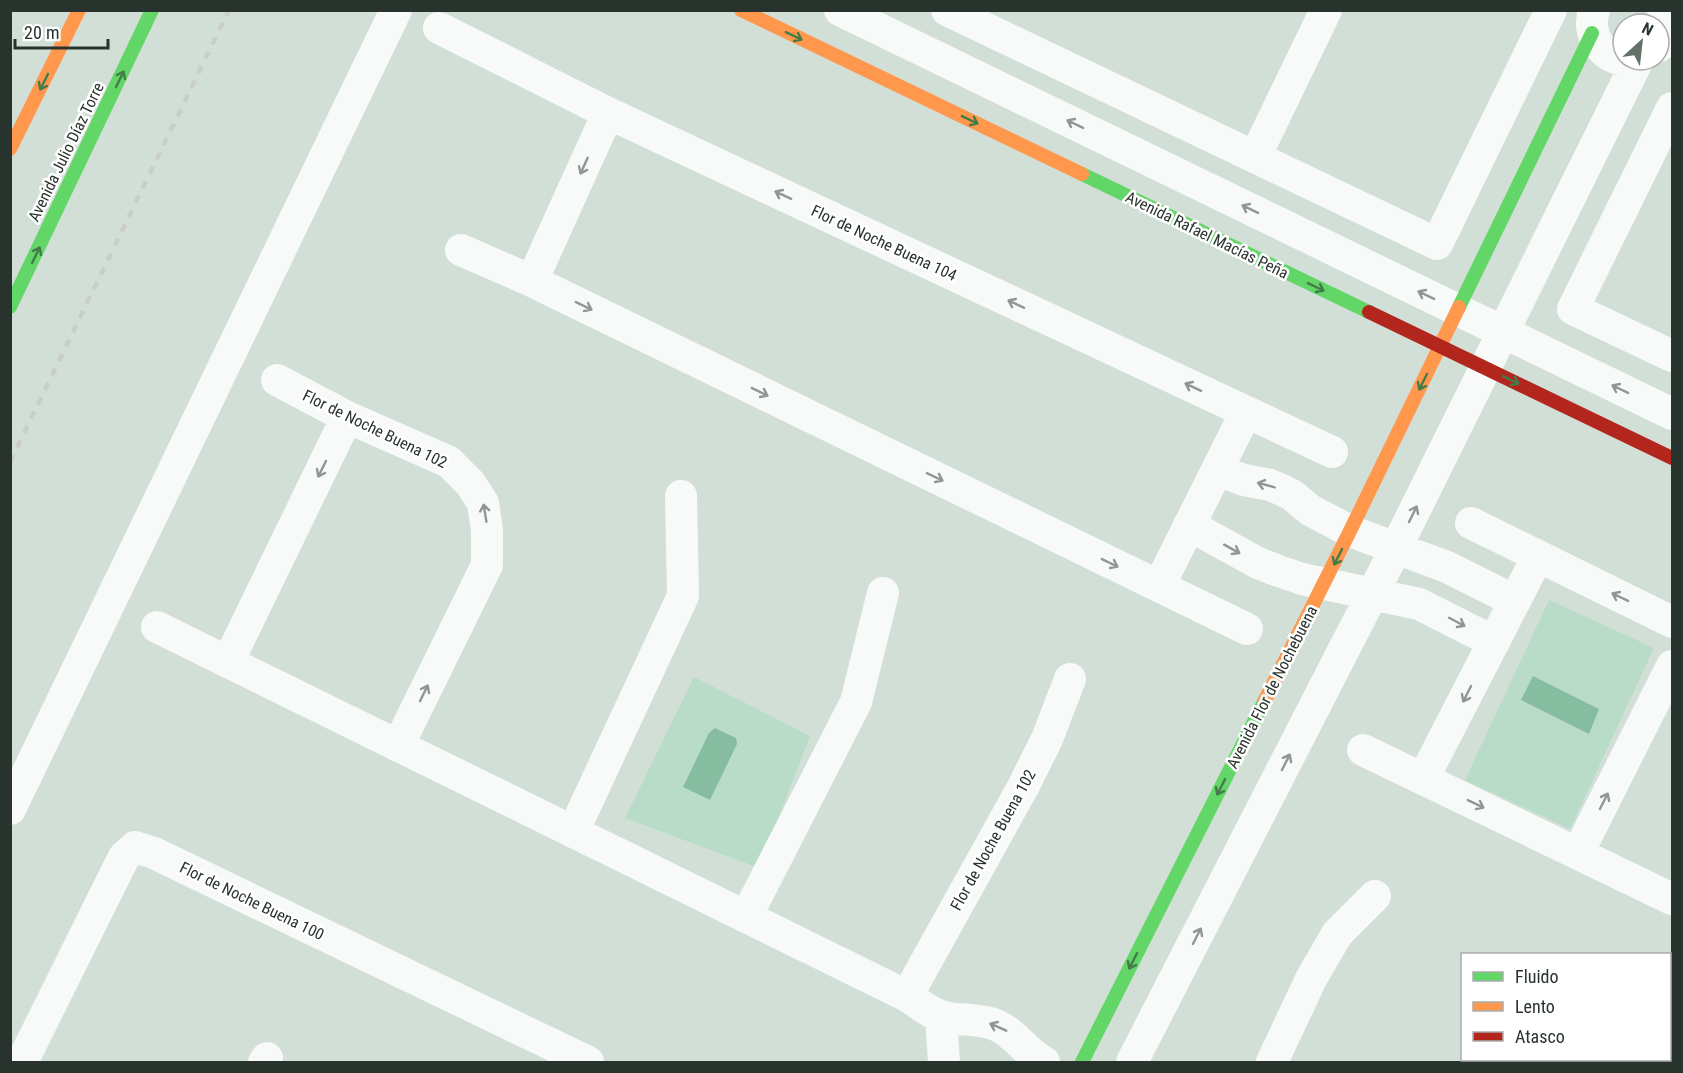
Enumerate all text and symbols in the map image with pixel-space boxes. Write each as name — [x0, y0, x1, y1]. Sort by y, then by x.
scale bar — [15, 12, 108, 50]
north arrow — [1611, 12, 1671, 72]
text: N — [1639, 18, 1656, 40]
text: 20 m — [24, 22, 59, 43]
one-way arrow — [785, 30, 803, 42]
one-way arrow — [114, 70, 126, 88]
one-way arrow — [37, 72, 49, 90]
street label: Avenida Julio Díaz Torre — [24, 80, 108, 224]
one-way arrow — [960, 115, 978, 127]
one-way arrow — [1066, 118, 1084, 130]
one-way arrow — [577, 157, 589, 175]
street label: Avenida Rafael Macías Peña — [1123, 187, 1291, 283]
one-way arrow — [774, 189, 792, 200]
street label: Flor de Noche Buena 104 — [808, 201, 960, 285]
one-way arrow — [1242, 203, 1260, 215]
one-way arrow — [30, 246, 42, 264]
one-way arrow — [1306, 282, 1324, 293]
one-way arrow — [1417, 288, 1435, 300]
one-way arrow — [1008, 298, 1026, 310]
one-way arrow — [575, 301, 593, 313]
one-way arrow — [1417, 372, 1429, 390]
one-way arrow — [1501, 375, 1519, 387]
one-way arrow — [1185, 380, 1203, 392]
one-way arrow — [1611, 383, 1629, 394]
street label: Flor de Noche Buena 102 — [300, 386, 450, 472]
one-way arrow — [750, 386, 768, 398]
one-way arrow — [315, 460, 327, 478]
one-way arrow — [925, 472, 943, 484]
one-way arrow — [1257, 478, 1276, 490]
one-way arrow — [479, 504, 490, 524]
one-way arrow — [1407, 505, 1419, 523]
one-way arrow — [1223, 543, 1240, 555]
one-way arrow — [1331, 548, 1343, 566]
one-way arrow — [1101, 557, 1119, 569]
one-way arrow — [1611, 590, 1629, 602]
street label: Avenida Flor de Nochebuena — [1223, 603, 1321, 771]
one-way arrow — [1447, 617, 1465, 628]
one-way arrow — [418, 685, 430, 703]
one-way arrow — [1461, 685, 1473, 702]
one-way arrow — [1280, 754, 1292, 772]
street label: Flor de Noche Buena 102 — [946, 766, 1040, 914]
one-way arrow — [1215, 778, 1227, 796]
one-way arrow — [1598, 793, 1610, 810]
one-way arrow — [1466, 799, 1484, 810]
street label: Flor de Noche Buena 100 — [177, 858, 327, 944]
one-way arrow — [1191, 927, 1203, 945]
one-way arrow — [1127, 952, 1139, 970]
legend — [1461, 953, 1671, 1061]
text: Fluido — [1515, 966, 1559, 987]
text: Lento — [1515, 996, 1555, 1017]
one-way arrow — [990, 1021, 1008, 1033]
text: Atasco — [1515, 1026, 1565, 1047]

